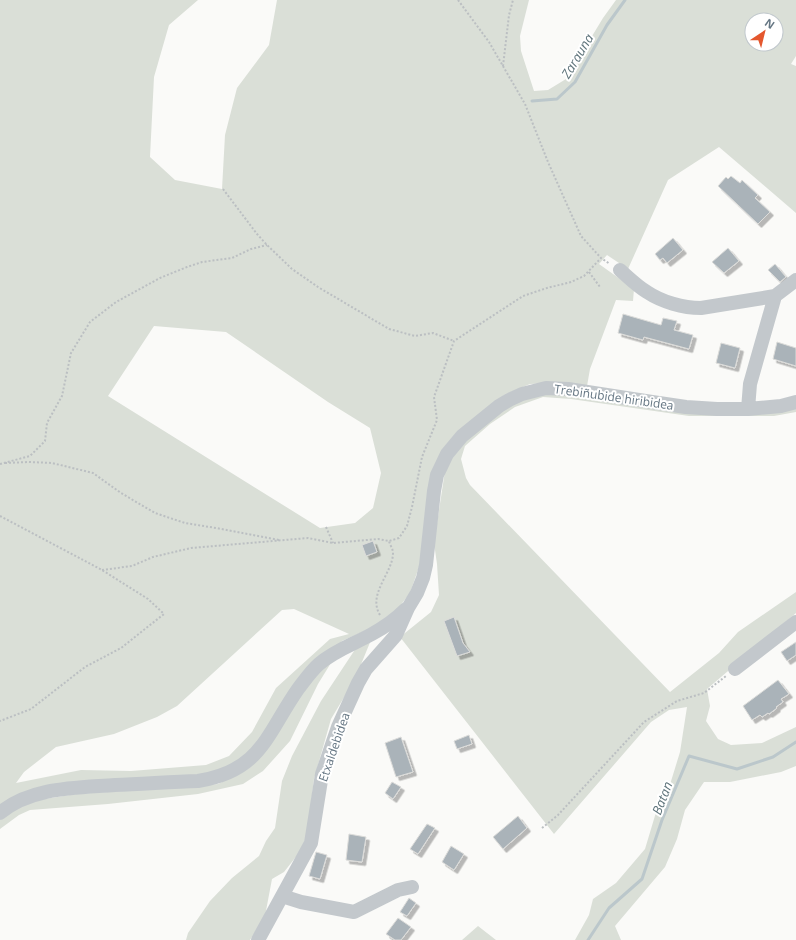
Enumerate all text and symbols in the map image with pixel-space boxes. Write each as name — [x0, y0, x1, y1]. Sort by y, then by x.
north arrow — [744, 12, 784, 52]
text: N — [762, 15, 778, 32]
water label: Zarauna — [556, 30, 598, 83]
street label: Trebiñubide hiribidea — [553, 380, 675, 414]
street label: Etxaldebidea — [314, 710, 354, 784]
water label: Batan — [647, 779, 677, 817]

